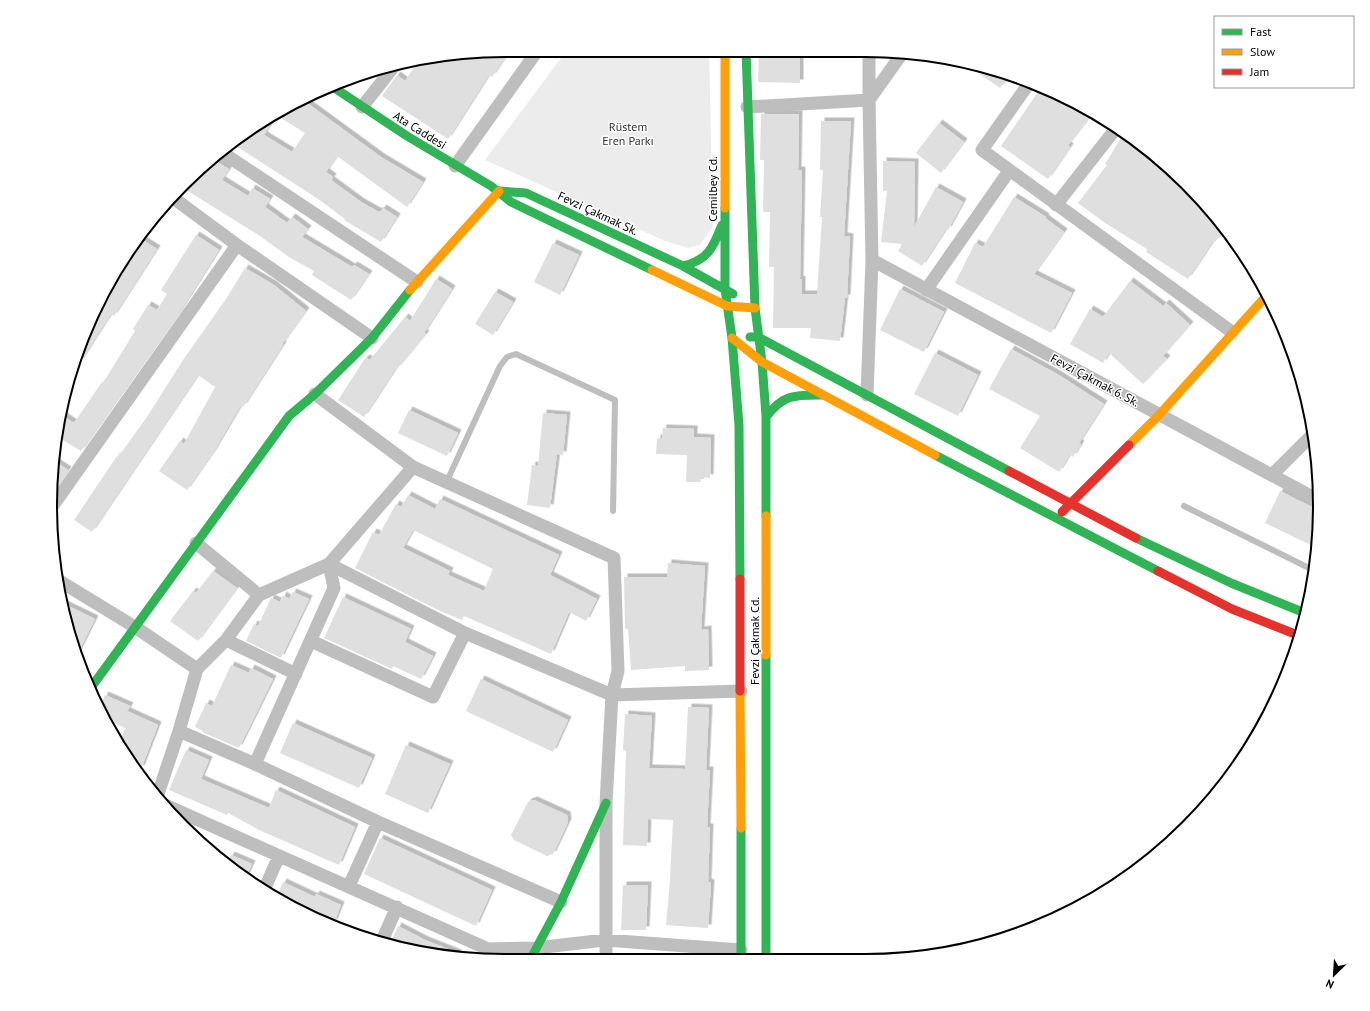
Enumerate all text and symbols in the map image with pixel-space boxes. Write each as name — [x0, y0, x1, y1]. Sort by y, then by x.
legend — [1214, 16, 1354, 88]
text: Fast — [1250, 24, 1271, 39]
text: Slow — [1250, 44, 1275, 59]
text: Jam — [1249, 64, 1269, 79]
street label: Ata Caddesi — [391, 108, 449, 152]
park label: Rüstem Eren Parkı — [602, 119, 654, 148]
street label: Cemilbey Cd. — [705, 156, 720, 222]
street label: Fevzi Çakmak Sk. — [555, 188, 641, 238]
street label: Fevzi Çakmak 6. Sk. — [1048, 350, 1142, 410]
street label: Fevzi Çakmak Cd. — [747, 597, 762, 685]
north arrow — [1314, 955, 1354, 995]
text: N — [1324, 976, 1336, 992]

